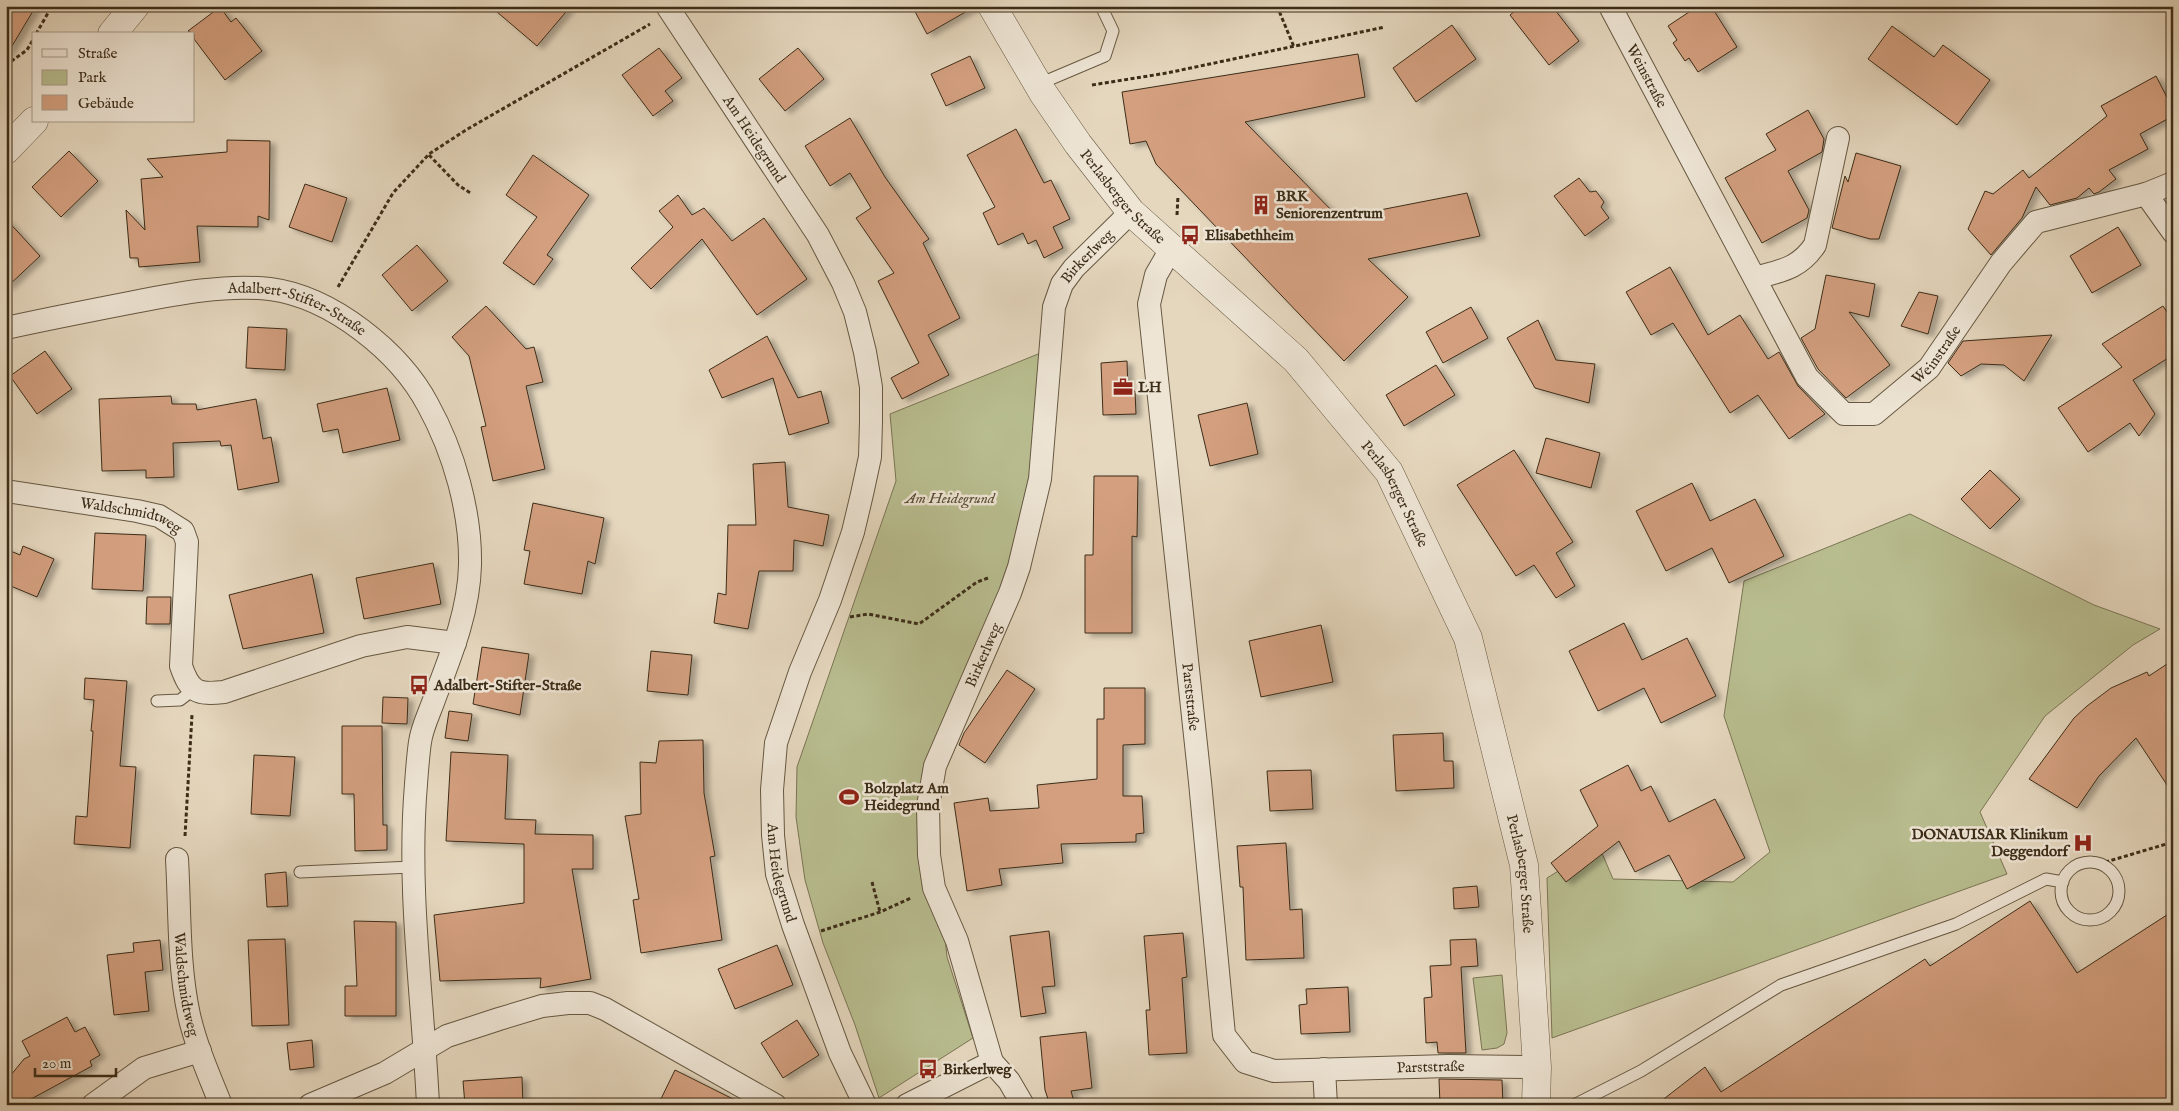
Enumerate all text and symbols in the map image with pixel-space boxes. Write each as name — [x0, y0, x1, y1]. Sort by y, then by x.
legend — [32, 32, 195, 122]
street label: Weinstraße — [1622, 41, 1672, 111]
text: Straße — [78, 44, 118, 63]
text: Park — [78, 68, 108, 87]
street label: Am Heidegrund — [718, 91, 791, 187]
text: Gebäude — [78, 94, 134, 113]
street label: Perlasberger Straße — [1076, 145, 1170, 248]
place label: BRK Seniorenzentrum — [1276, 187, 1383, 223]
building icon: BRK Seniorenzentrum — [1250, 194, 1272, 216]
street label: Birkerlweg — [1056, 224, 1118, 287]
bus stop icon: Elisabethheim — [1179, 224, 1201, 246]
place label: Elisabethheim — [1205, 226, 1294, 245]
street label: Adalbert-Stifter-Straße — [226, 278, 370, 340]
street label: Weinstraße — [1908, 322, 1965, 388]
office icon: LH — [1112, 376, 1134, 398]
place label: LH — [1138, 378, 1162, 397]
street label: Perlasberger Straße — [1357, 436, 1433, 550]
park label: Am Heidegrund — [903, 489, 996, 509]
street label: Waldschmidtweg — [79, 493, 186, 538]
street label: Birkerlweg — [961, 619, 1006, 690]
street label: Parststraße — [1178, 662, 1204, 732]
bus stop icon: Adalbert-Stifter-Straße — [408, 674, 430, 696]
place label: Adalbert-Stifter-Straße — [433, 676, 582, 695]
place label: Bolzplatz Am Heidegrund — [864, 779, 949, 815]
sports icon: Bolzplatz Am Heidegrund — [838, 786, 860, 808]
street label: Perlasberger Straße — [1502, 812, 1538, 934]
street label: Am Heidegrund — [763, 822, 801, 925]
place label: DONAUISAR Klinikum Deggendorf — [1912, 825, 2071, 861]
hospital icon: DONAUISAR Klinikum Deggendorf — [2072, 832, 2094, 854]
street label: Waldschmidtweg — [170, 932, 204, 1040]
scale bar — [35, 1046, 116, 1078]
text: 20 m — [42, 1054, 72, 1073]
street label: Parststraße — [1396, 1056, 1465, 1077]
bus stop icon: Birkerlweg — [917, 1058, 939, 1080]
place label: Birkerlweg — [943, 1060, 1012, 1079]

